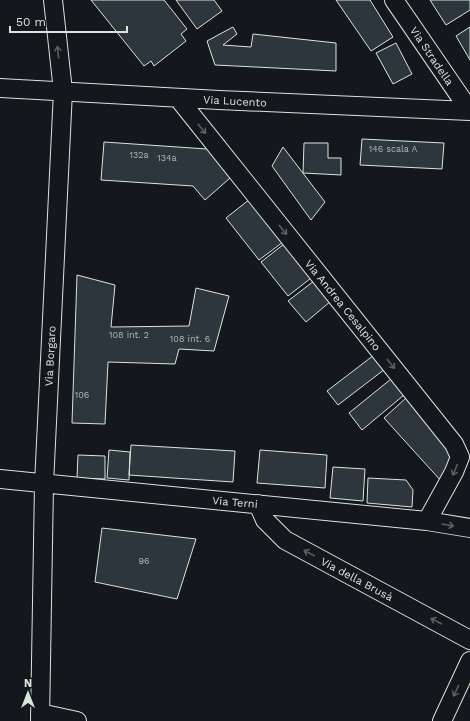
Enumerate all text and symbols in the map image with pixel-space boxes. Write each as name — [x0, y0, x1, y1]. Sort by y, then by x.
scale bar — [10, 8, 127, 34]
text: 50 m — [16, 15, 46, 29]
street label: Via Stradella — [407, 24, 456, 88]
one-way arrow — [55, 46, 62, 59]
street label: Via Lucento — [203, 93, 267, 110]
one-way arrow — [198, 123, 207, 134]
house number: 146 scala A — [369, 144, 417, 154]
house number: 132a — [129, 150, 149, 160]
house number: 134a — [157, 153, 177, 163]
one-way arrow — [279, 225, 288, 236]
street label: Via Andrea Cesalpino — [302, 257, 383, 353]
street label: Via Borgaro — [42, 325, 59, 387]
house number: 108 int. 2 — [109, 330, 149, 340]
house number: 108 int. 6 — [170, 334, 210, 344]
one-way arrow — [386, 359, 395, 370]
house number: 106 — [75, 390, 89, 400]
one-way arrow — [450, 464, 458, 476]
street label: Via Terni — [212, 494, 258, 511]
one-way arrow — [441, 521, 454, 529]
one-way arrow — [303, 549, 315, 556]
street label: Via della Brusà — [318, 555, 395, 604]
house number: 96 — [138, 556, 150, 566]
one-way arrow — [430, 617, 442, 624]
north arrow — [8, 673, 48, 713]
text: N — [24, 677, 32, 690]
one-way arrow — [452, 685, 459, 697]

